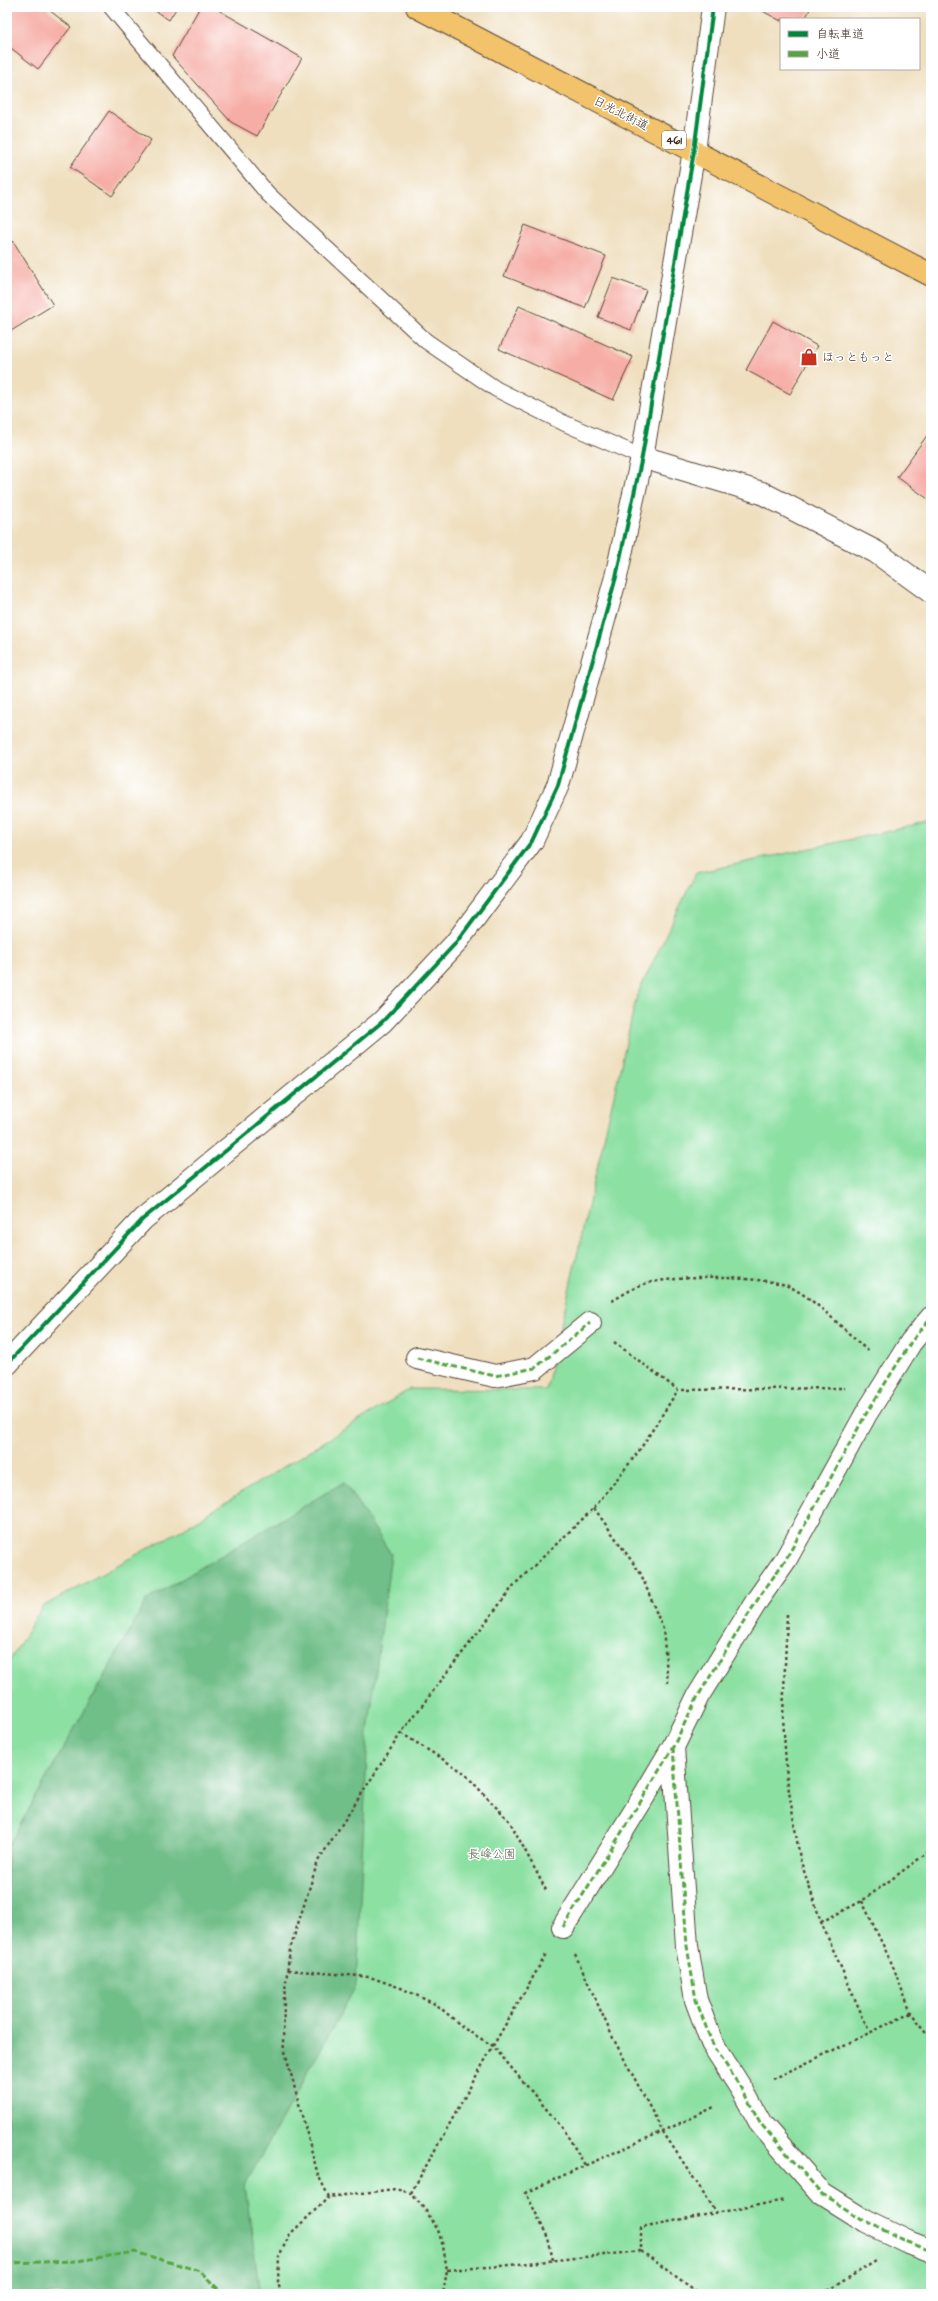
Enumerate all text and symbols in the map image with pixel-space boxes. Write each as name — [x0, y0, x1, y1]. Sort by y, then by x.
legend — [780, 18, 920, 70]
text: 自転車道 — [816, 26, 864, 43]
text: 小道 — [816, 46, 840, 63]
street label: 日光北街道 — [590, 92, 651, 135]
road number: 461 — [662, 131, 686, 149]
shop icon: ほっともっと — [799, 347, 819, 367]
place label: ほっともっと — [822, 349, 894, 366]
park label: 長峰公園 — [468, 1846, 516, 1863]

